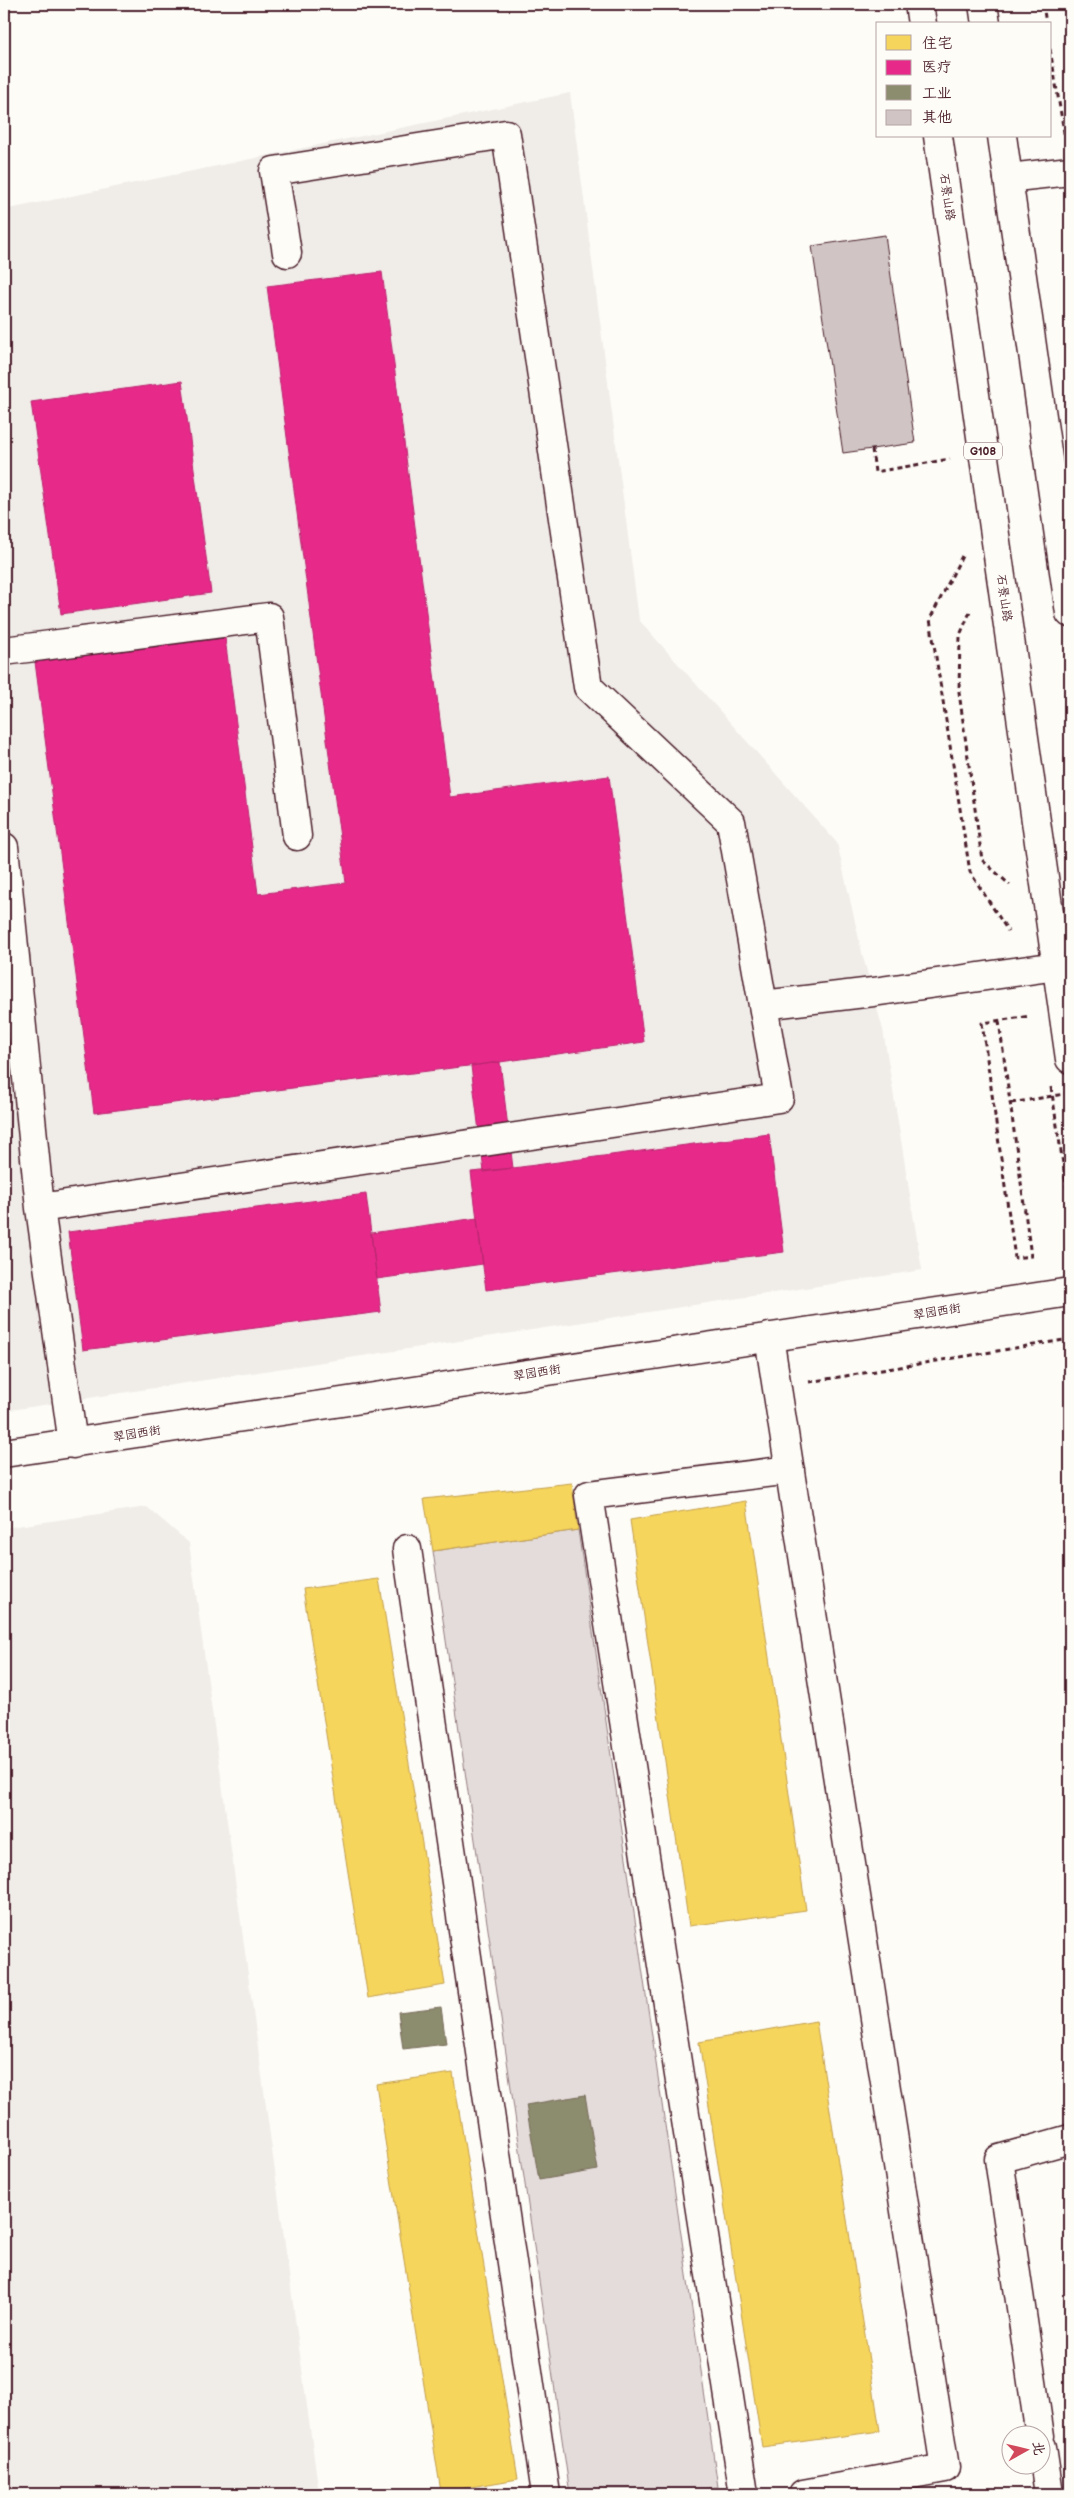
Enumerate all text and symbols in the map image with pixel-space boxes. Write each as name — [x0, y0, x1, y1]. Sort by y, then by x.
legend — [876, 22, 1052, 138]
text: 住宅 — [922, 34, 952, 53]
text: 医疗 — [922, 58, 952, 77]
text: 工业 — [922, 84, 952, 103]
text: 其他 — [922, 108, 952, 127]
street label: 石景山路 — [936, 172, 958, 222]
road number: G108 — [964, 442, 1002, 460]
street label: 石景山路 — [993, 573, 1015, 623]
street label: 翠园西街 — [912, 1301, 962, 1323]
street label: 翠园西街 — [512, 1362, 562, 1384]
street label: 翠园西街 — [112, 1423, 162, 1445]
north arrow — [1002, 2426, 1052, 2476]
text: 北 — [1029, 2440, 1048, 2456]

